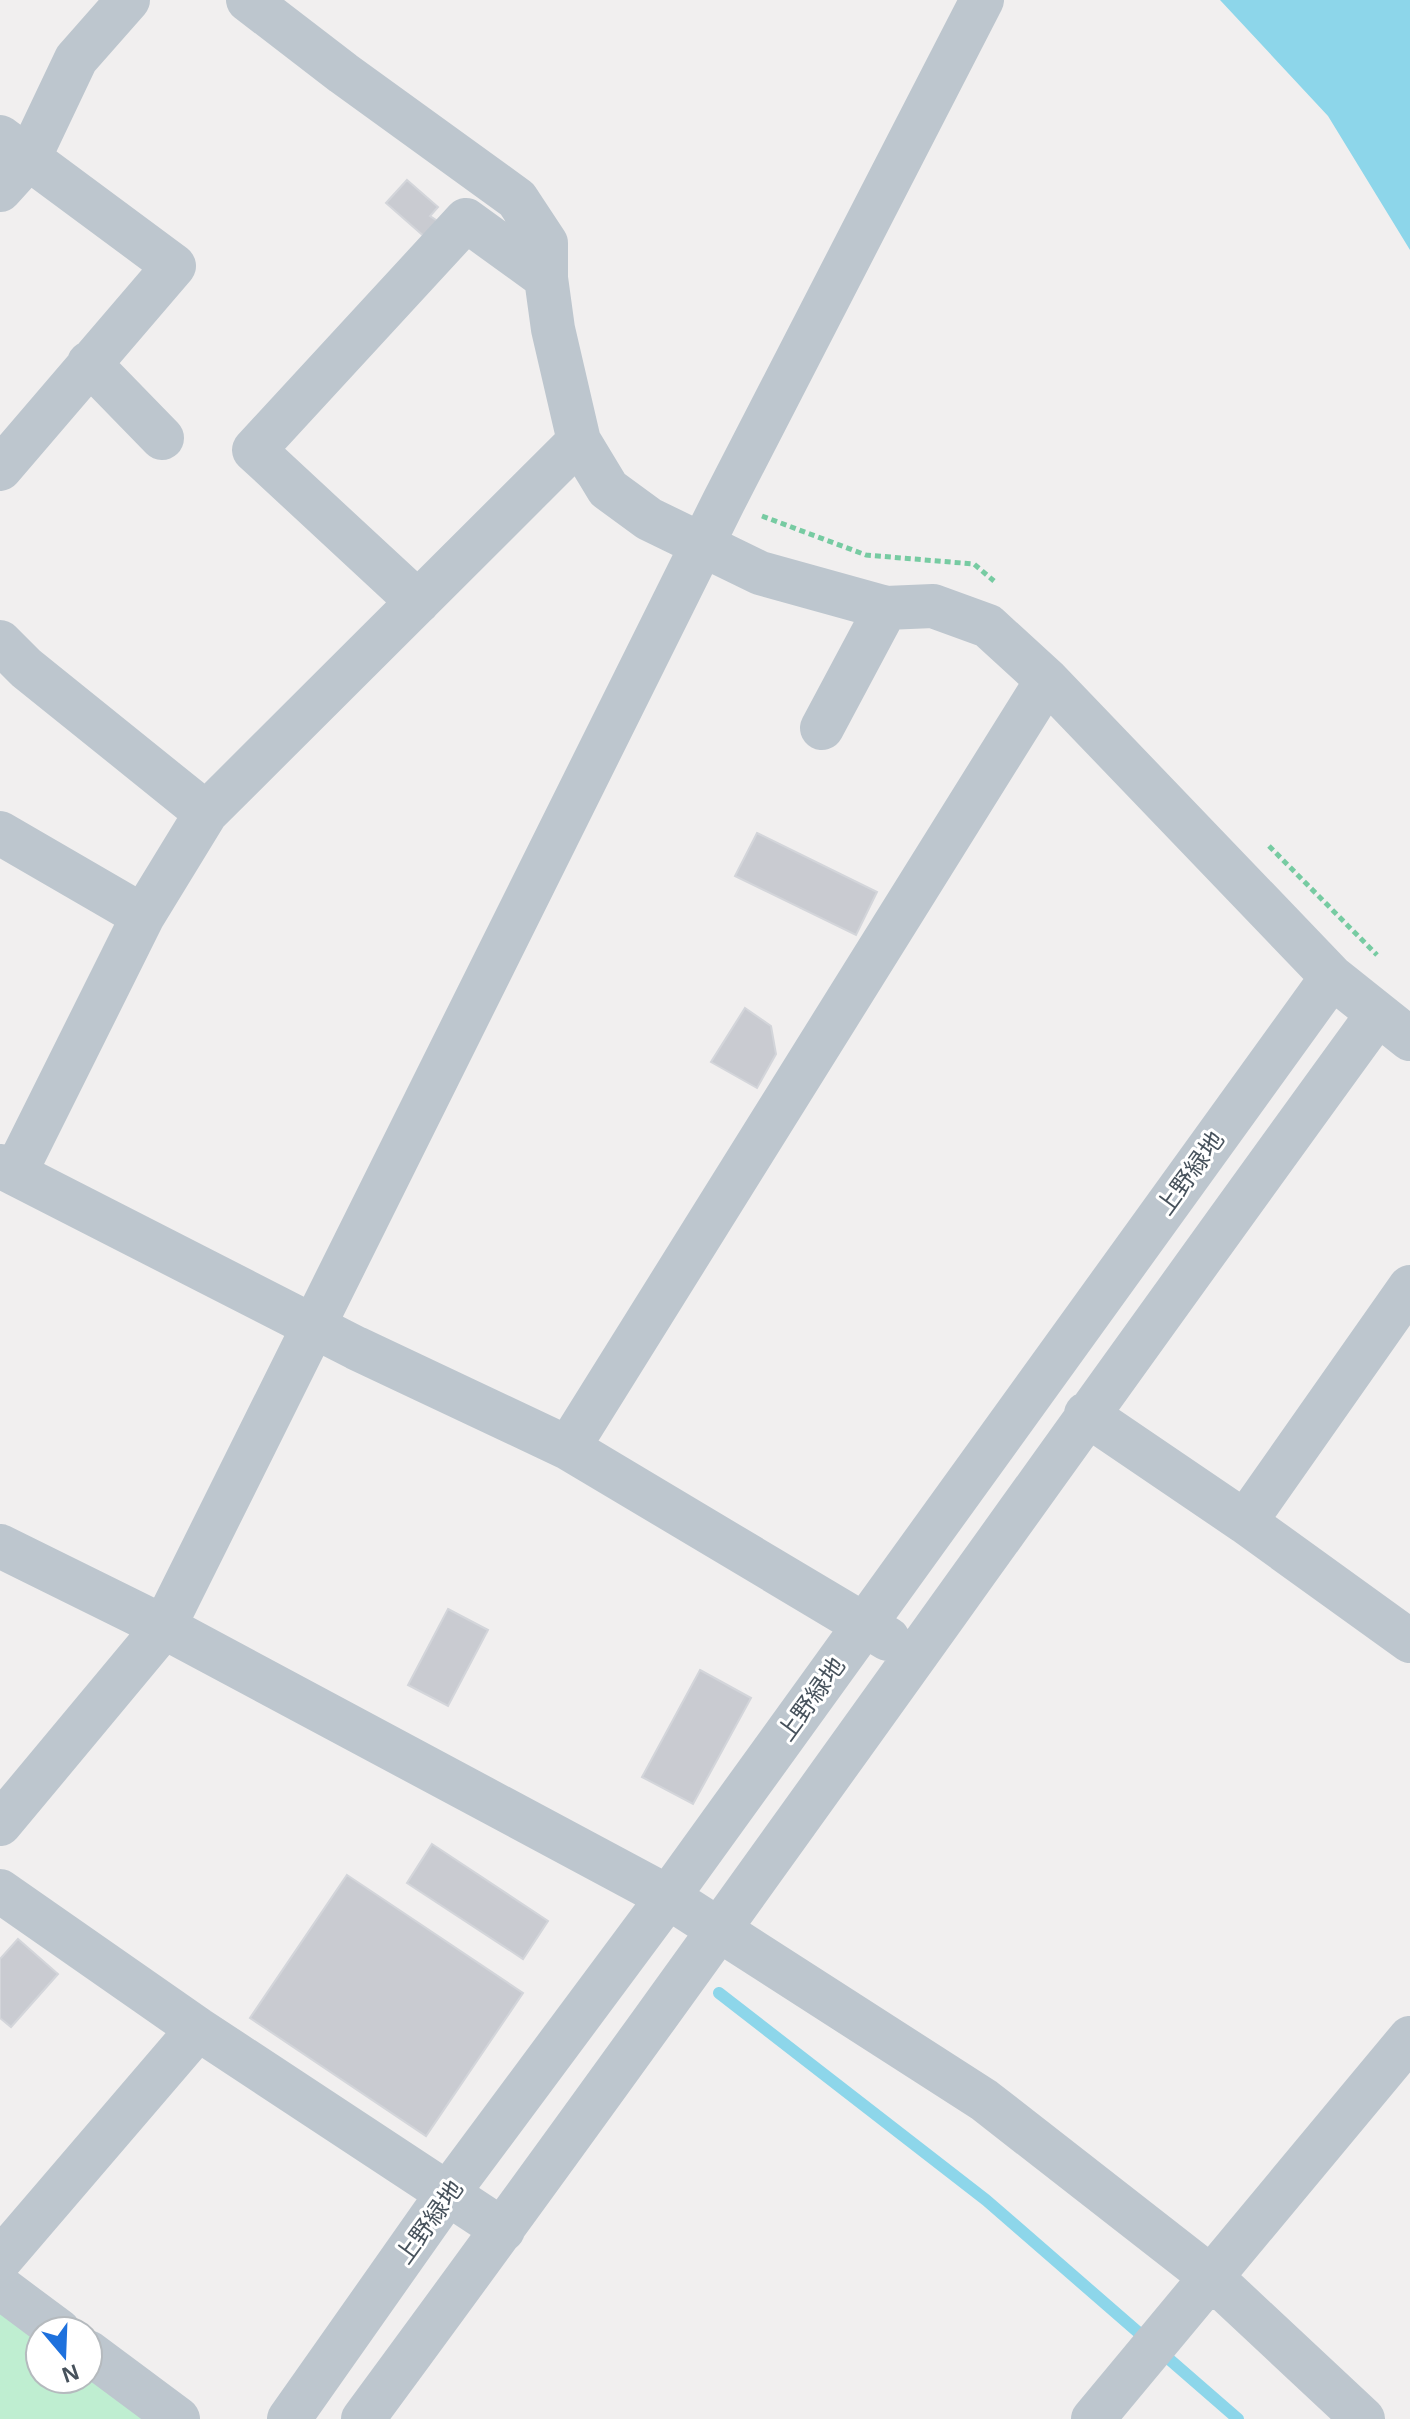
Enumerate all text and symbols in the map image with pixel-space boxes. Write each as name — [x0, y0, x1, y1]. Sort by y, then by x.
street label: 上野緑地 — [1151, 1126, 1229, 1220]
street label: 上野緑地 — [772, 1652, 850, 1746]
street label: 上野緑地 — [390, 2175, 468, 2269]
north arrow — [24, 2315, 104, 2395]
text: N — [59, 2359, 82, 2388]

